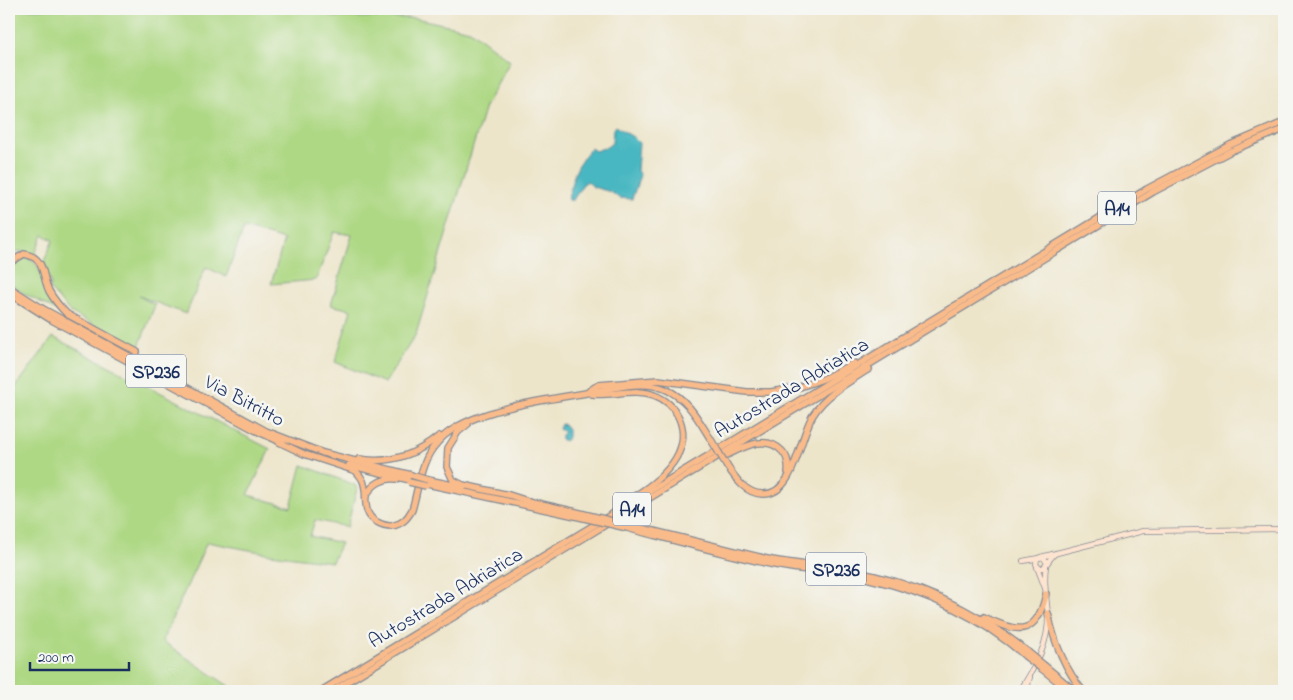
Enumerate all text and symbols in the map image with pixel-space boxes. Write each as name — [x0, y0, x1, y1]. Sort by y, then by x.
road number: A14 — [1098, 192, 1136, 224]
street label: Autostrada Adriatica — [709, 331, 875, 447]
road number: SP236 — [126, 354, 186, 388]
street label: Via Bitritto — [198, 368, 289, 435]
road number: A14 — [613, 492, 651, 526]
street label: Autostrada Adriatica — [363, 541, 529, 657]
road number: SP236 — [806, 552, 866, 586]
scale bar — [30, 640, 129, 672]
text: 200 m — [38, 647, 74, 669]

